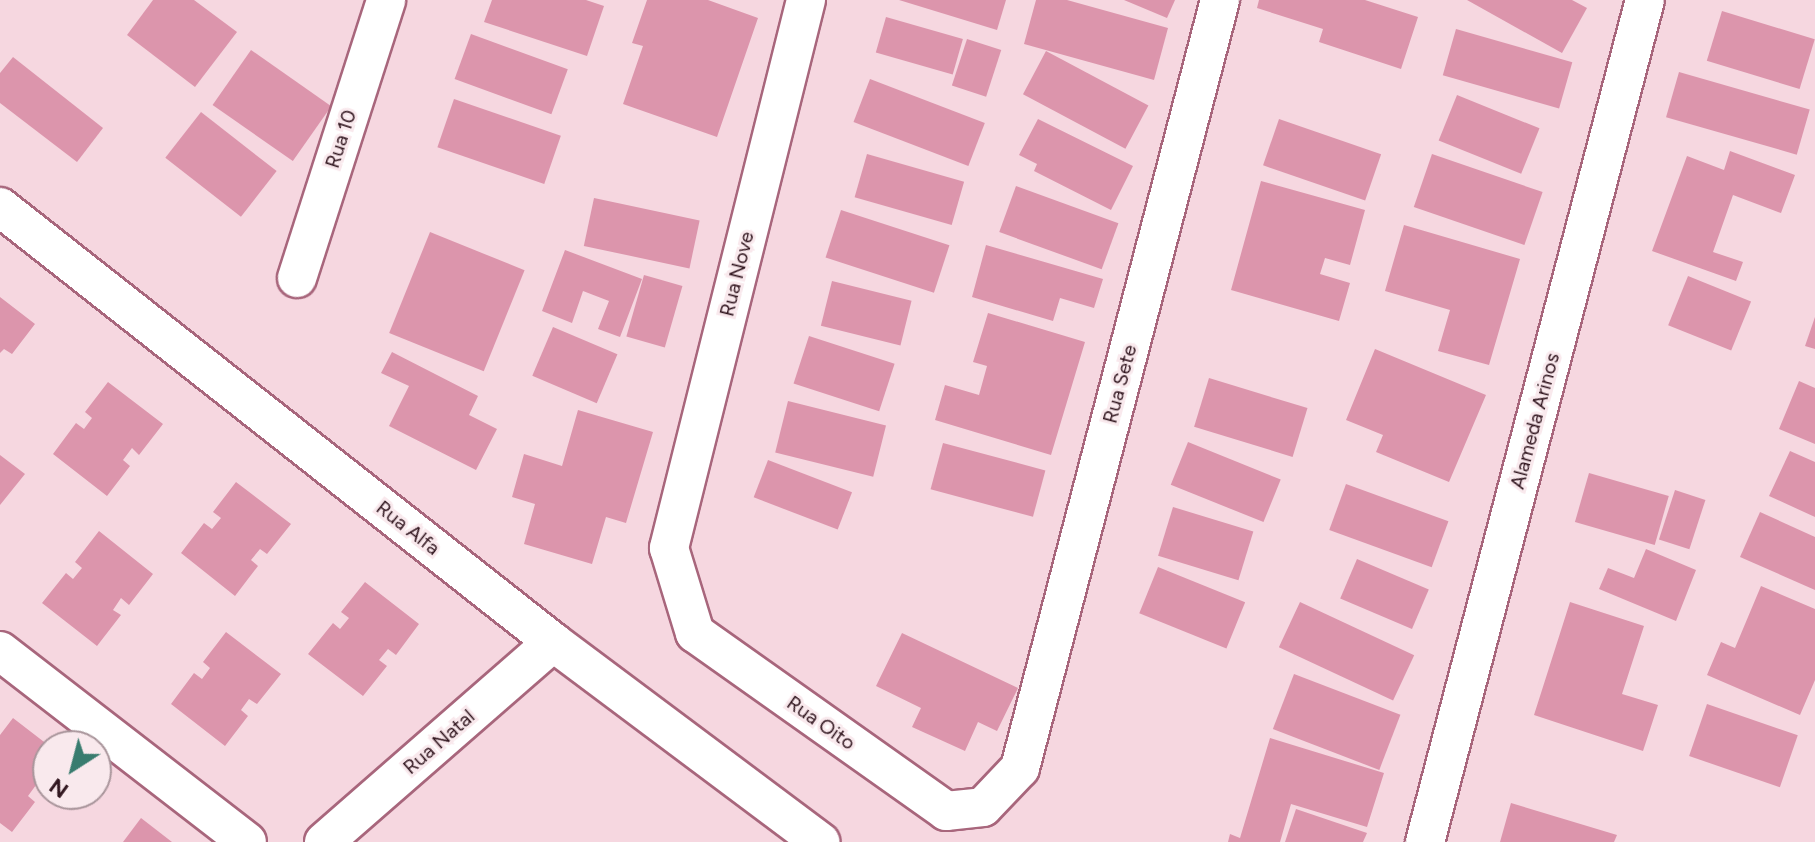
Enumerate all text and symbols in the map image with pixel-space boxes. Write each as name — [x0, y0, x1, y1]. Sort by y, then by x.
street label: Rua 10 — [320, 107, 362, 171]
street label: Rua Nove — [715, 229, 759, 319]
street label: Rua Sete — [1098, 342, 1142, 426]
street label: Alameda Arinos — [1505, 350, 1565, 492]
street label: Rua Alfa — [371, 496, 445, 560]
street label: Rua Oito — [782, 691, 860, 755]
street label: Rua Natal — [398, 705, 480, 779]
north arrow — [32, 730, 112, 810]
text: N — [44, 772, 74, 804]

